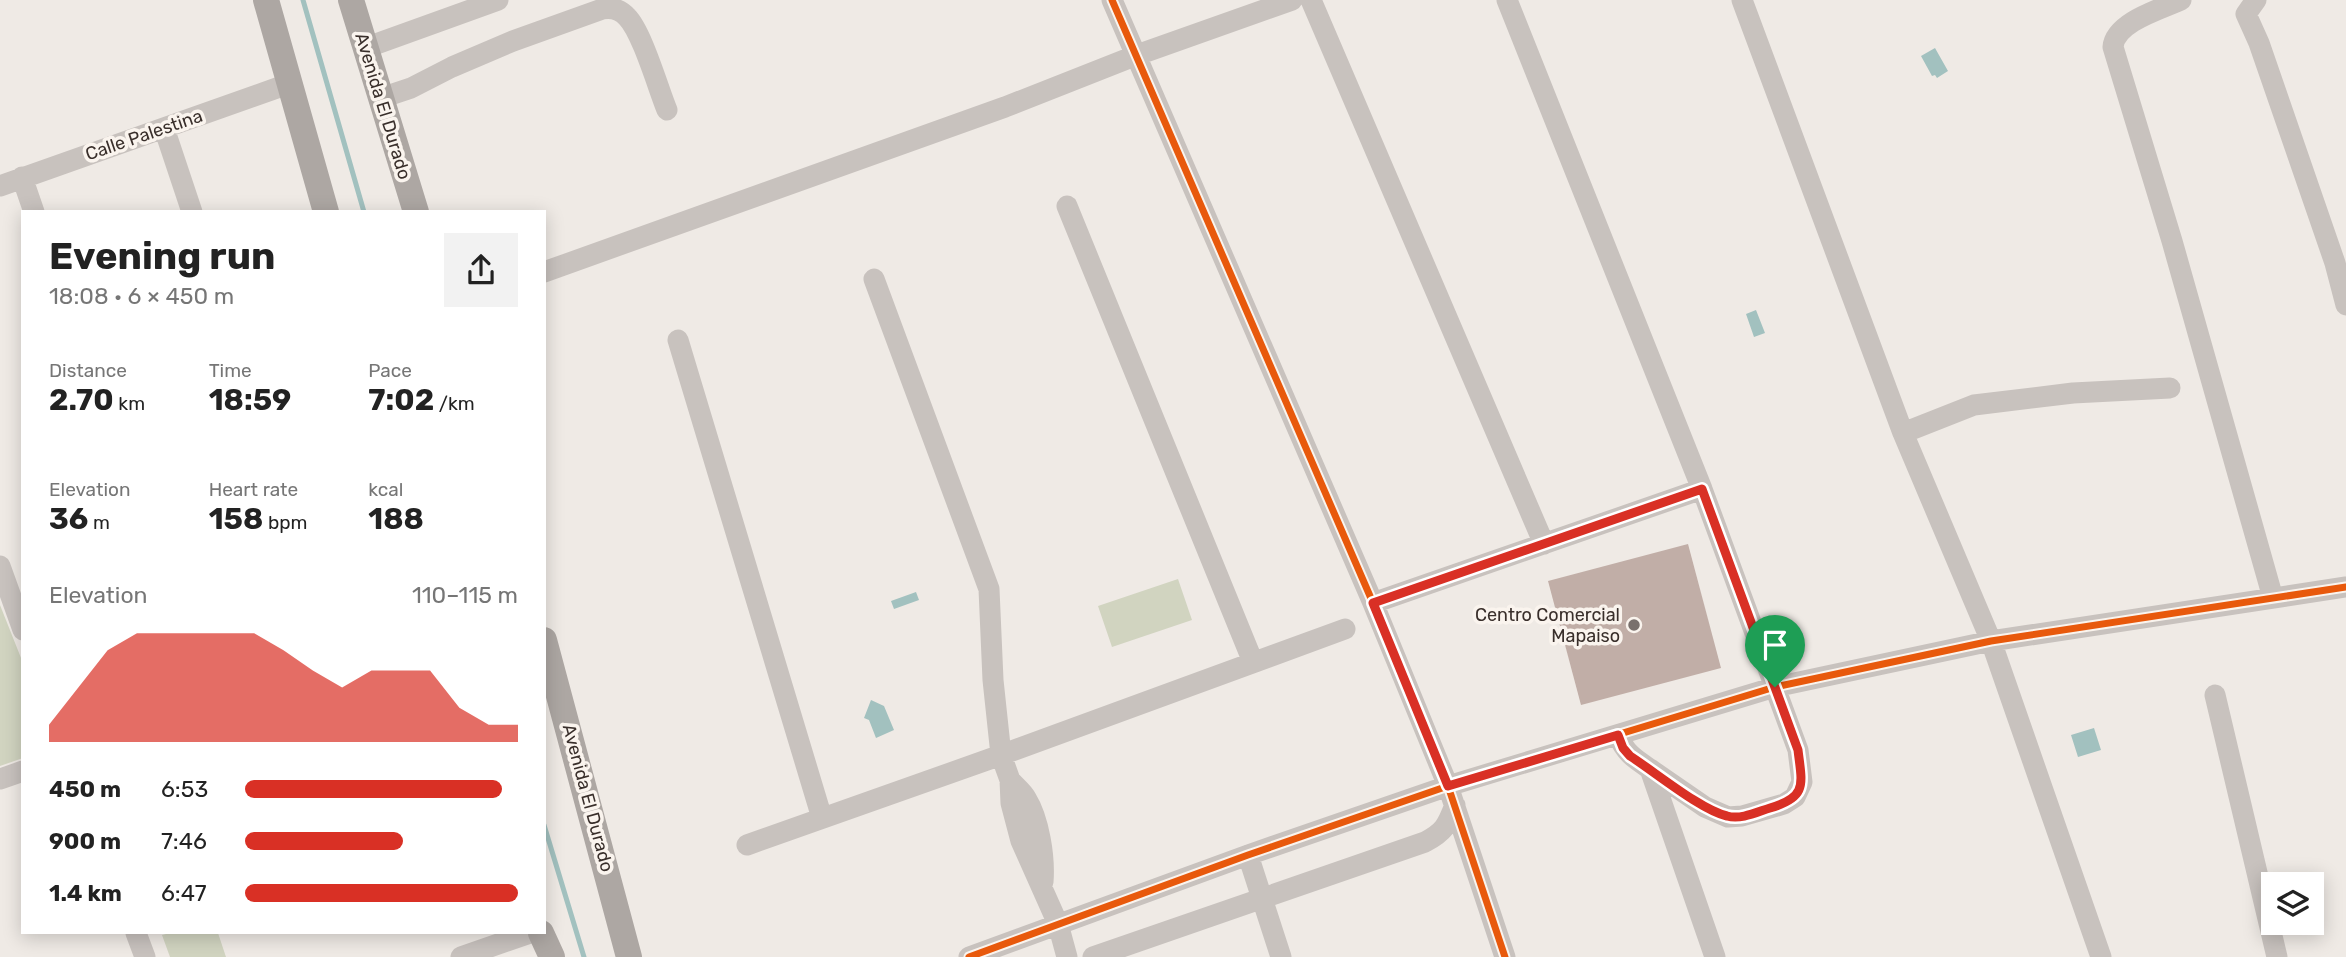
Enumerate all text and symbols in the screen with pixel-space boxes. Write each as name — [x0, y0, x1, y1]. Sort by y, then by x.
street label: Avenida El Durado — [350, 30, 416, 182]
street label: Calle Palestina — [83, 105, 205, 165]
text: Evening run — [49, 233, 275, 279]
button: share — [444, 233, 518, 307]
text: 18:08 · 6 × 450 m — [49, 282, 234, 310]
text: Distance — [49, 359, 127, 382]
text: Time — [209, 359, 252, 382]
text: Pace — [368, 359, 412, 382]
text: 2.70 — [49, 382, 114, 418]
text: 18:59 — [209, 382, 291, 418]
text: 7:02 — [368, 382, 434, 418]
text: km — [114, 392, 145, 415]
text: /km — [434, 392, 475, 415]
text: Elevation — [49, 478, 130, 501]
text: Heart rate — [209, 478, 298, 501]
text: kcal — [368, 478, 403, 501]
text: 36 — [49, 501, 88, 537]
text: 158 — [209, 501, 263, 537]
text: 188 — [368, 501, 424, 537]
text: m — [88, 511, 110, 534]
text: bpm — [263, 511, 307, 534]
text: Elevation — [49, 581, 148, 609]
text: 110–115 m — [412, 581, 518, 609]
place label: Centro Comercial Mapaiso — [1475, 604, 1620, 647]
pin — [1745, 615, 1805, 687]
marker: Centro Comercial Mapaiso — [1626, 617, 1642, 633]
icon: arrive — [1756, 626, 1794, 664]
street label: Avenida El Durado — [558, 722, 618, 874]
text: 450 m — [49, 775, 121, 803]
text: 6:53 — [161, 775, 208, 803]
text: 900 m — [49, 827, 121, 855]
text: 7:46 — [161, 827, 207, 855]
map controls — [2261, 872, 2324, 935]
button: layers — [2261, 872, 2324, 935]
text: 1.4 km — [49, 879, 122, 907]
text: 6:47 — [161, 879, 206, 907]

